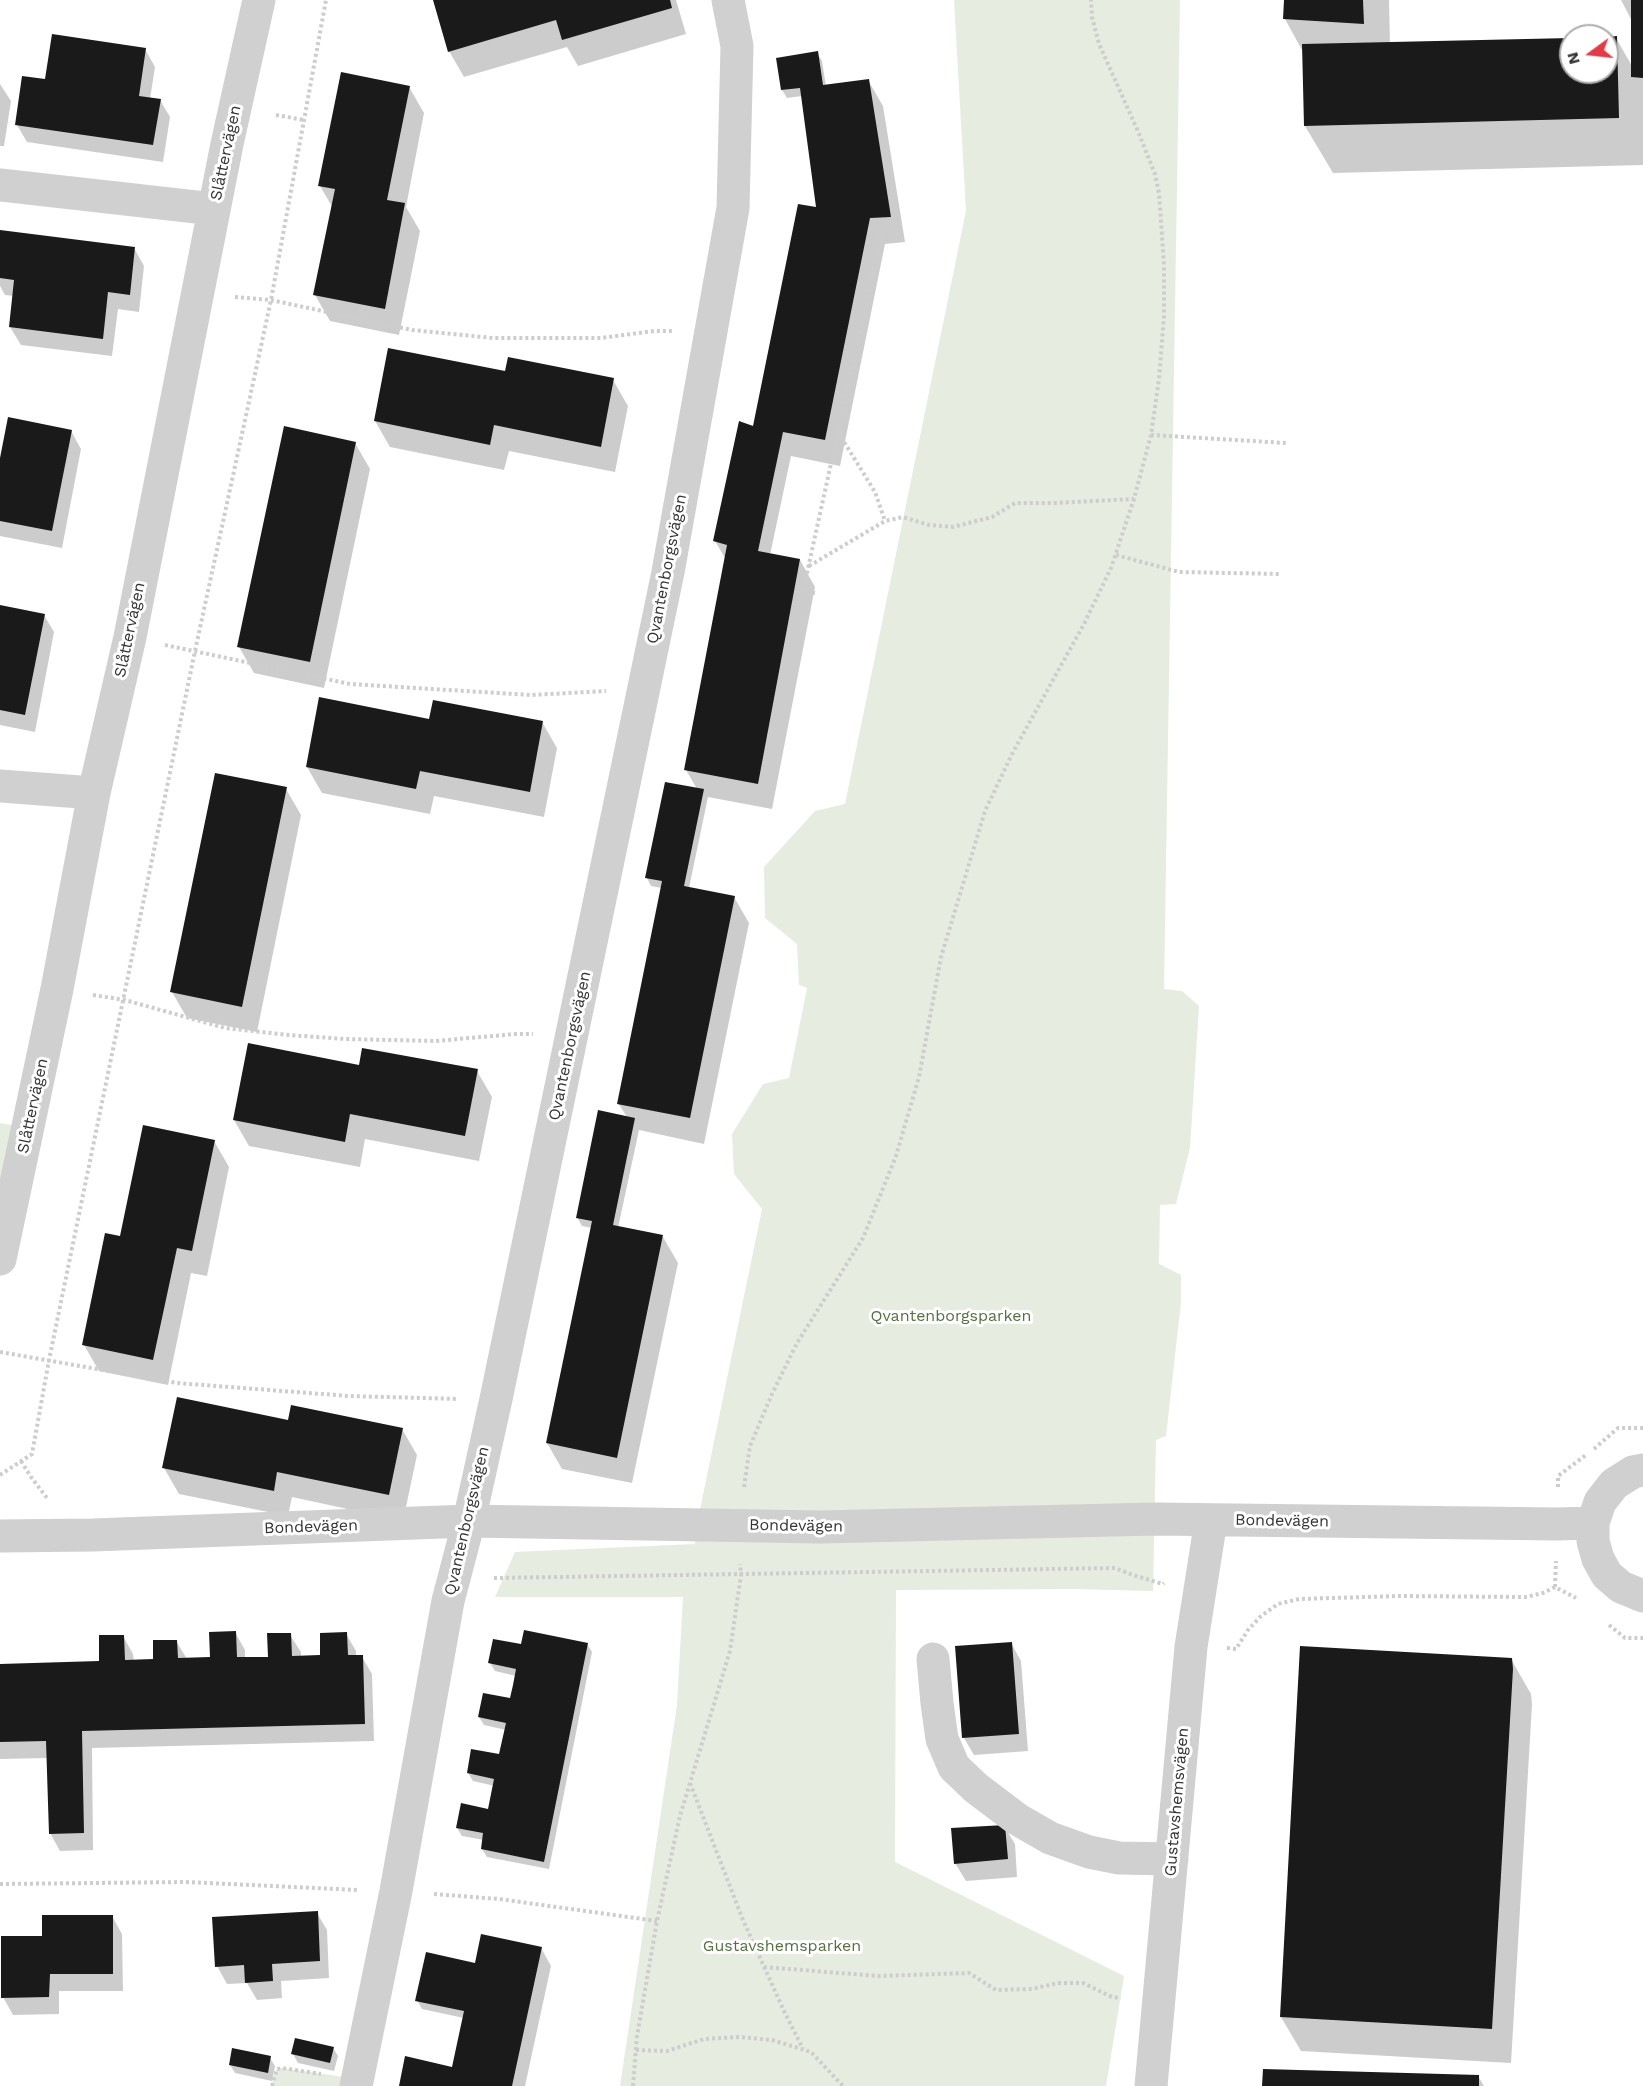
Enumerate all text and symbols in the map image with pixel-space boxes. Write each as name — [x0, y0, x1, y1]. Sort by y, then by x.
north arrow — [1559, 24, 1619, 84]
text: N — [1562, 50, 1584, 66]
street label: Slåttervägen — [207, 104, 245, 202]
street label: Qvantenborgsvägen — [643, 493, 691, 645]
street label: Slåttervägen — [111, 581, 149, 679]
street label: Qvantenborgsvägen — [545, 970, 595, 1122]
street label: Slåttervägen — [14, 1057, 52, 1155]
park label: Qvantenborgsparken — [870, 1306, 1032, 1326]
street label: Qvantenborgsvägen — [441, 1445, 493, 1597]
street label: Bondevägen — [1235, 1511, 1329, 1531]
street label: Bondevägen — [264, 1516, 358, 1538]
street label: Bondevägen — [749, 1516, 843, 1536]
street label: Gustavshemsvägen — [1161, 1727, 1193, 1877]
park label: Gustavshemsparken — [703, 1936, 861, 1956]

